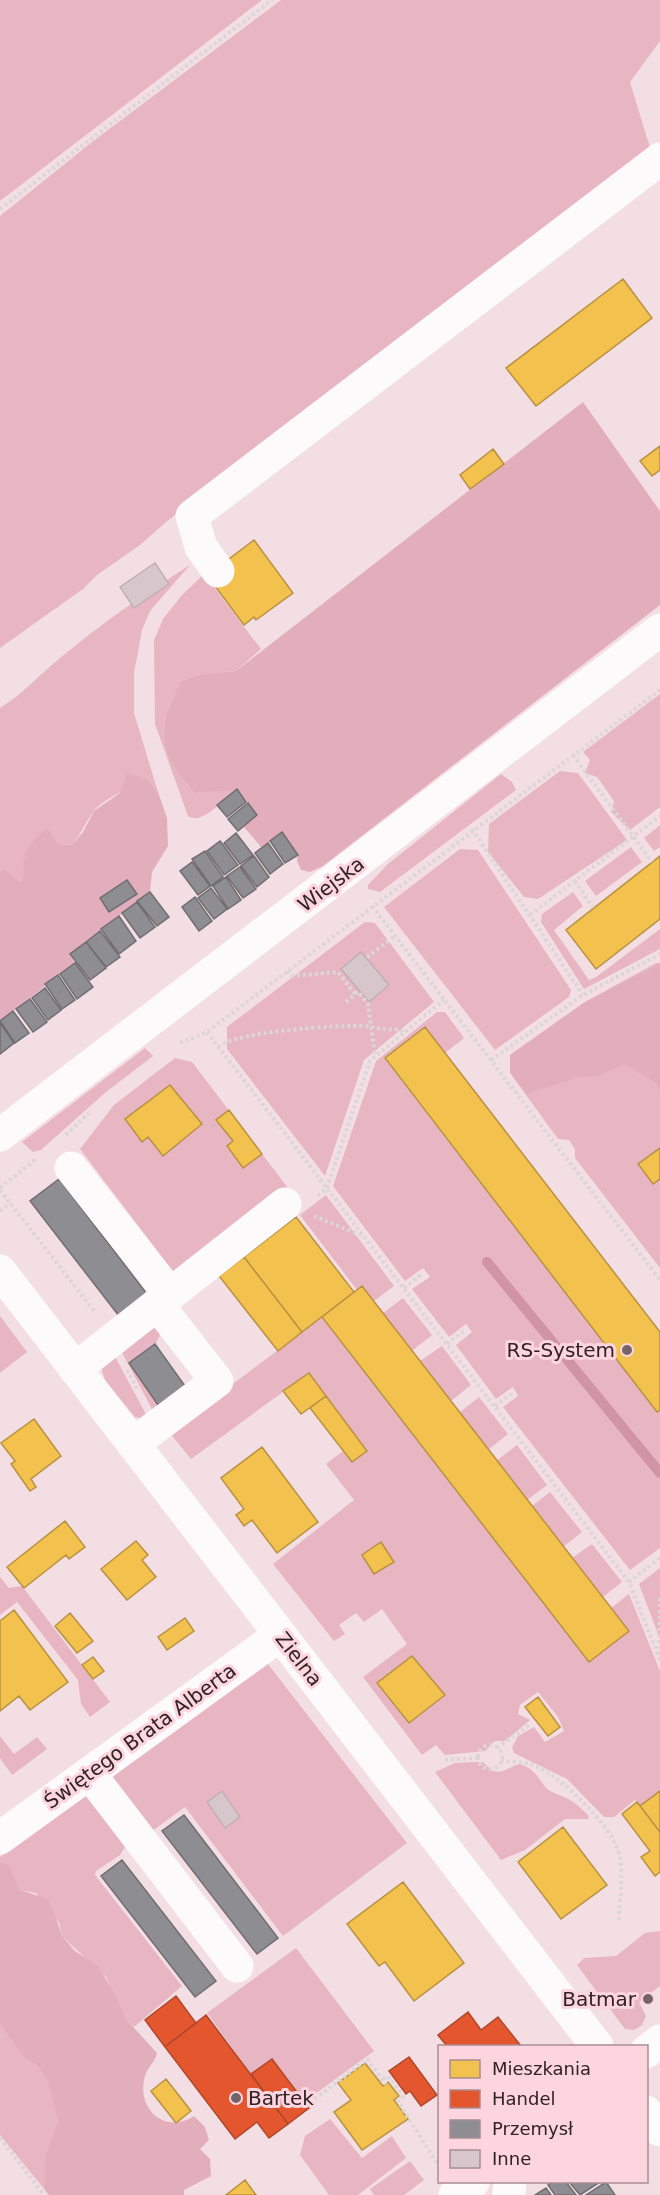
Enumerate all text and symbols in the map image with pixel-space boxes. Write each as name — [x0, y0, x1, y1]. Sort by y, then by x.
street label: Wiejska — [293, 851, 369, 917]
place label: RS-System — [507, 1338, 615, 1362]
marker: RS-System — [620, 1343, 634, 1357]
street label: Zielna — [270, 1627, 328, 1691]
street label: Świętego Brata Alberta — [39, 1658, 241, 1814]
place label: Batmar — [562, 1987, 637, 2011]
marker: Batmar — [641, 1992, 655, 2006]
legend — [438, 2045, 648, 2183]
text: Mieszkania — [492, 2058, 591, 2079]
place label: Bartek — [248, 2086, 314, 2110]
text: Handel — [492, 2088, 555, 2109]
marker: Bartek — [229, 2091, 243, 2105]
text: Przemysł — [492, 2118, 574, 2139]
text: Inne — [492, 2148, 531, 2169]

